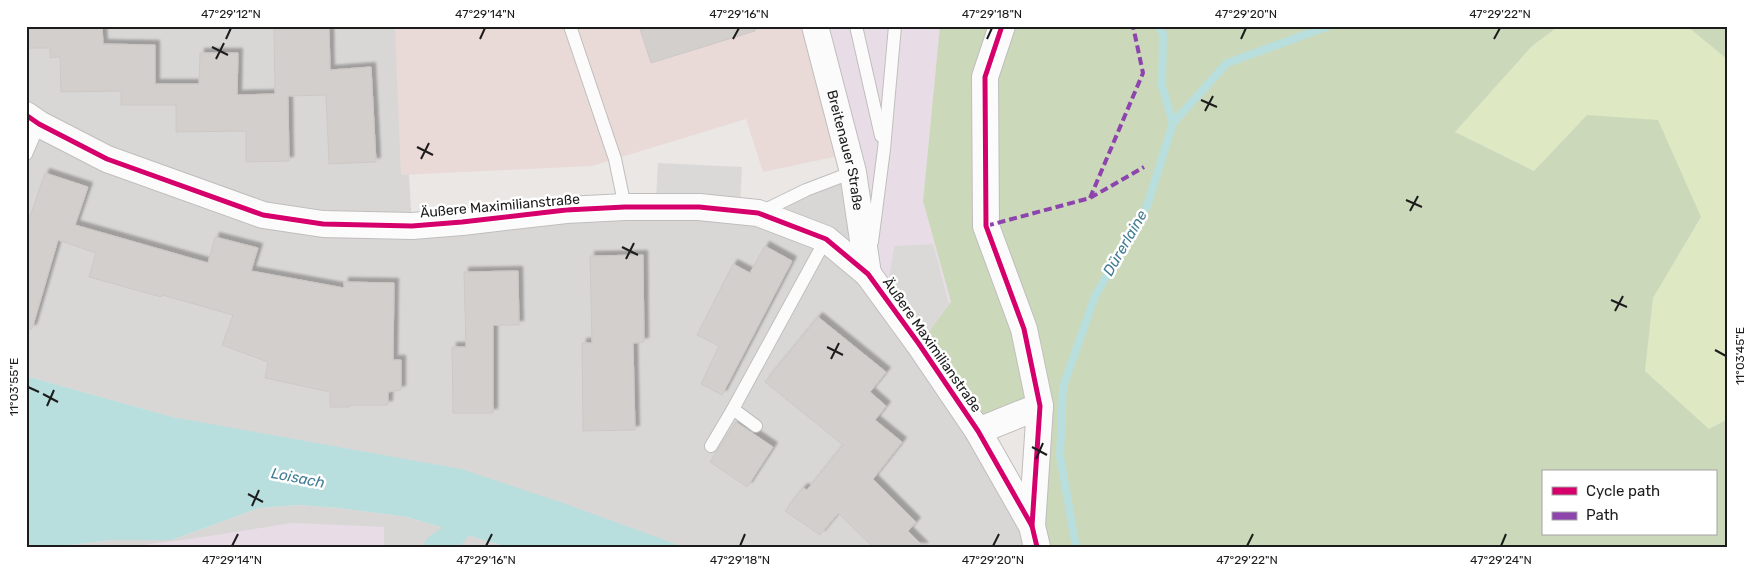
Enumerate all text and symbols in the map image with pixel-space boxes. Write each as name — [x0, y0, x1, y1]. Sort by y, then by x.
text: 47°29'12"N — [201, 7, 261, 21]
text: 47°29'14"N — [455, 7, 515, 21]
text: 47°29'16"N — [709, 7, 769, 21]
text: 47°29'18"N — [962, 7, 1022, 21]
text: 47°29'20"N — [1215, 7, 1277, 21]
text: 47°29'22"N — [1469, 7, 1531, 21]
street label: Breitenauer Straße — [823, 88, 867, 212]
street label: Äußere Maximilianstraße — [419, 191, 581, 221]
water label: Dürerlaine — [1099, 207, 1151, 279]
street label: Äußere Maximilianstraße — [879, 274, 985, 416]
text: 11°03'45"E — [1733, 327, 1747, 385]
text: 11°03'55"E — [7, 358, 21, 416]
water label: Loisach — [270, 464, 326, 492]
legend — [1542, 470, 1716, 536]
text: Cycle path — [1586, 482, 1660, 500]
text: Path — [1586, 506, 1619, 524]
text: 47°29'14"N — [202, 553, 262, 567]
text: 47°29'16"N — [456, 553, 516, 567]
text: 47°29'18"N — [710, 553, 770, 567]
text: 47°29'20"N — [962, 553, 1024, 567]
text: 47°29'22"N — [1216, 553, 1278, 567]
text: 47°29'24"N — [1470, 553, 1532, 567]

